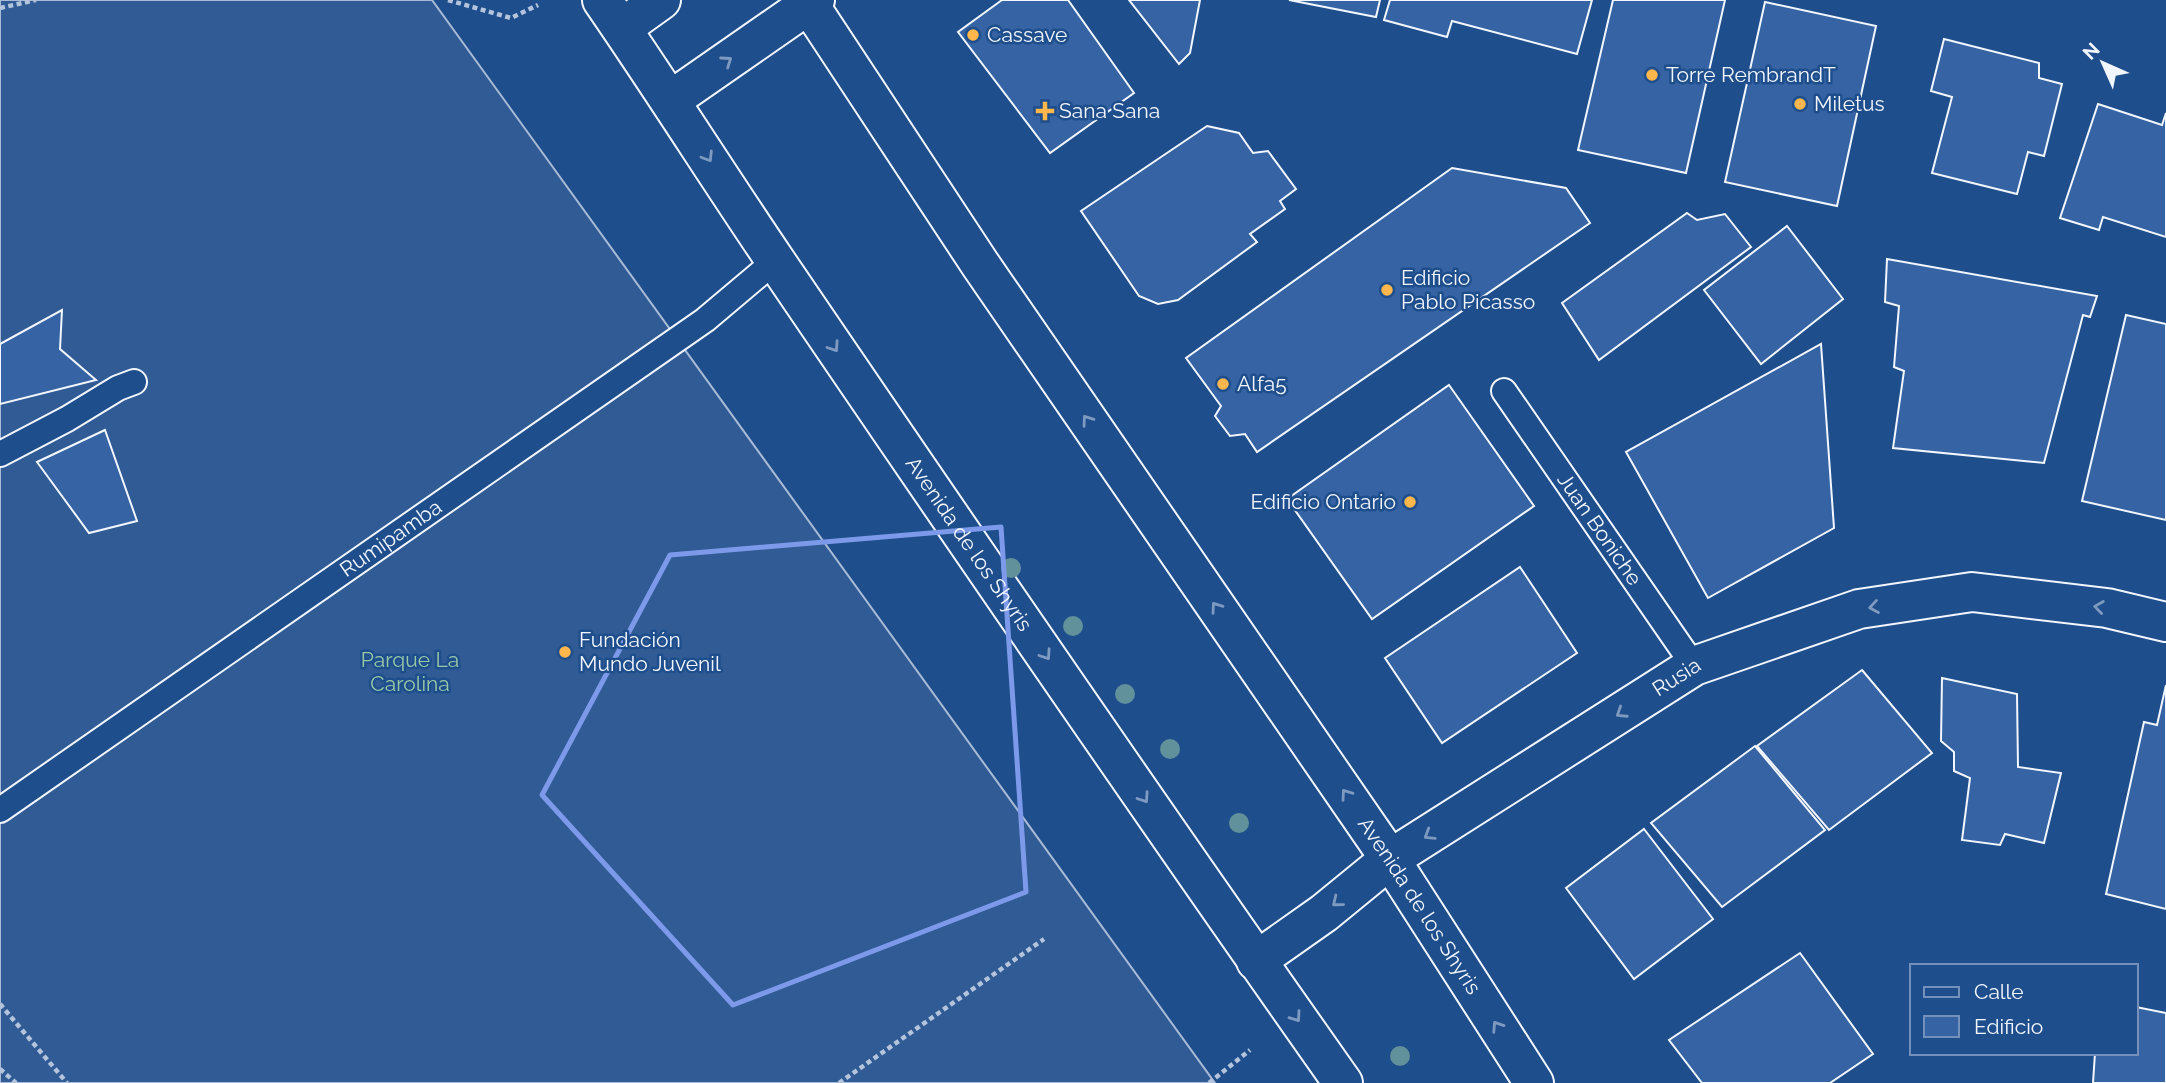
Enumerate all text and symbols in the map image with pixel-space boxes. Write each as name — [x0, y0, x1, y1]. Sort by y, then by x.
place label: Cassave — [987, 22, 1067, 47]
marker: Cassave — [965, 27, 981, 43]
north arrow — [2068, 28, 2138, 98]
text: N — [2078, 38, 2104, 64]
one-way arrow — [719, 57, 732, 69]
place label: Torre RembrandT — [1666, 62, 1836, 87]
marker: Torre RembrandT — [1644, 67, 1660, 83]
place label: Miletus — [1814, 91, 1885, 116]
marker: Miletus — [1792, 96, 1808, 112]
place label: Sana Sana — [1059, 98, 1160, 123]
marker: Sana Sana — [1037, 103, 1053, 119]
one-way arrow — [700, 150, 713, 163]
place label: Edificio Pablo Picasso — [1401, 265, 1535, 314]
marker: Edificio Pablo Picasso — [1379, 282, 1395, 298]
one-way arrow — [826, 339, 838, 352]
place label: Alfa5 — [1237, 371, 1287, 396]
marker: Alfa5 — [1215, 376, 1231, 392]
one-way arrow — [1083, 415, 1095, 428]
street label: Avenida de los Shyris — [901, 452, 1038, 636]
street label: Juan Boniche — [1552, 468, 1647, 590]
place label: Edificio Ontario — [1251, 489, 1396, 514]
street label: Rumipamba — [335, 494, 446, 582]
marker: Edificio Ontario — [1402, 494, 1418, 510]
one-way arrow — [1868, 599, 1880, 614]
one-way arrow — [2094, 600, 2105, 615]
one-way arrow — [1212, 602, 1224, 615]
place label: Fundación Mundo Juvenil — [579, 627, 721, 676]
marker: Fundación Mundo Juvenil — [557, 644, 573, 660]
park label: Parque La Carolina — [361, 647, 459, 696]
one-way arrow — [1038, 647, 1050, 660]
street label: Rusia — [1648, 652, 1705, 701]
one-way arrow — [1616, 705, 1629, 717]
one-way arrow — [1342, 789, 1354, 802]
one-way arrow — [1136, 790, 1149, 803]
street label: Avenida de los Shyris — [1353, 812, 1487, 999]
one-way arrow — [1424, 827, 1437, 840]
one-way arrow — [1333, 894, 1346, 906]
legend — [1910, 964, 2138, 1055]
text: Calle — [1974, 979, 2024, 1004]
one-way arrow — [1288, 1009, 1300, 1022]
text: Edificio — [1974, 1014, 2043, 1039]
one-way arrow — [1493, 1020, 1506, 1033]

